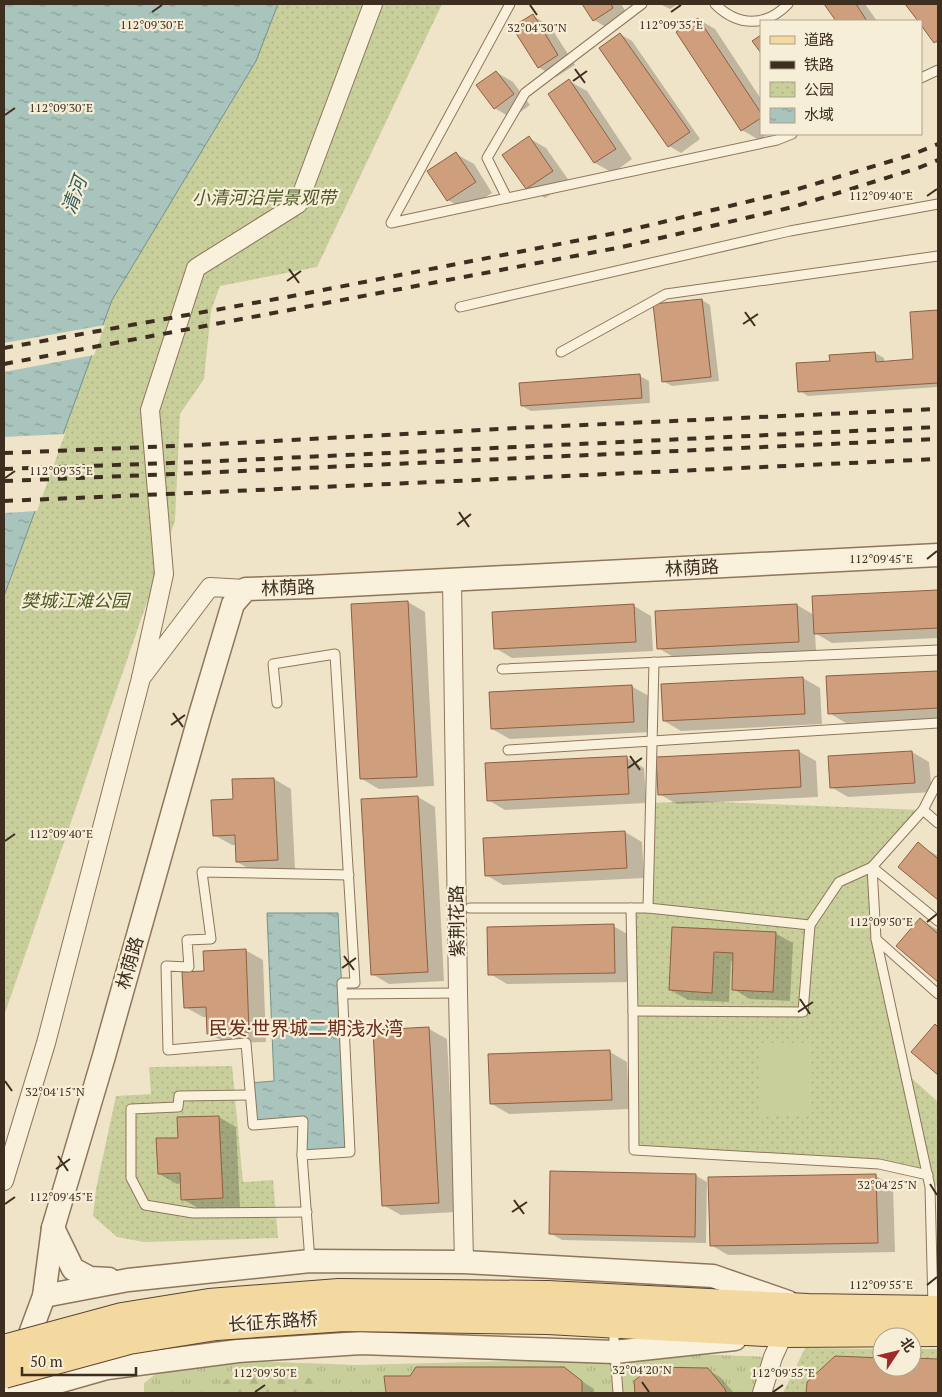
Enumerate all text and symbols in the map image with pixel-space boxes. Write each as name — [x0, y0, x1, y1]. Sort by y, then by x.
text: 112°09'30"E — [120, 17, 184, 32]
text: 112°09'35"E — [639, 17, 703, 32]
text: 32°04'30"N — [507, 20, 567, 35]
legend — [760, 20, 922, 135]
text: 道路 — [804, 29, 834, 49]
text: 铁路 — [804, 54, 834, 74]
text: 公园 — [804, 79, 834, 99]
text: 112°09'30"E — [29, 100, 93, 115]
text: 水域 — [804, 104, 834, 124]
water label: 清河 — [55, 169, 93, 217]
park label: 小清河沿岸景观带 — [192, 185, 339, 209]
text: 112°09'40"E — [849, 188, 913, 203]
text: 112°09'35"E — [29, 463, 93, 478]
text: 112°09'45"E — [849, 551, 913, 566]
street label: 林荫路 — [664, 554, 720, 580]
street label: 林荫路 — [261, 574, 315, 600]
park label: 樊城江滩公园 — [21, 588, 132, 612]
text: 112°09'40"E — [29, 826, 93, 841]
street label: 紫荆花路 — [443, 885, 469, 957]
text: 112°09'50"E — [849, 914, 913, 929]
street label: 林荫路 — [110, 933, 148, 992]
district label: 民发·世界城二期浅水湾 — [209, 1015, 403, 1040]
text: 32°04'15"N — [25, 1084, 85, 1099]
text: 32°04'25"N — [857, 1177, 917, 1192]
text: 112°09'45"E — [29, 1189, 93, 1204]
text: 112°09'55"E — [849, 1277, 913, 1292]
street label: 长征东路桥 — [227, 1306, 319, 1336]
north arrow — [872, 1327, 922, 1377]
text: 北 — [896, 1333, 920, 1355]
scale bar — [22, 1344, 136, 1376]
text: 50 m — [30, 1351, 63, 1371]
text: 32°04'20"N — [612, 1362, 672, 1377]
text: 112°09'50"E — [233, 1365, 297, 1380]
text: 112°09'55"E — [751, 1365, 815, 1380]

